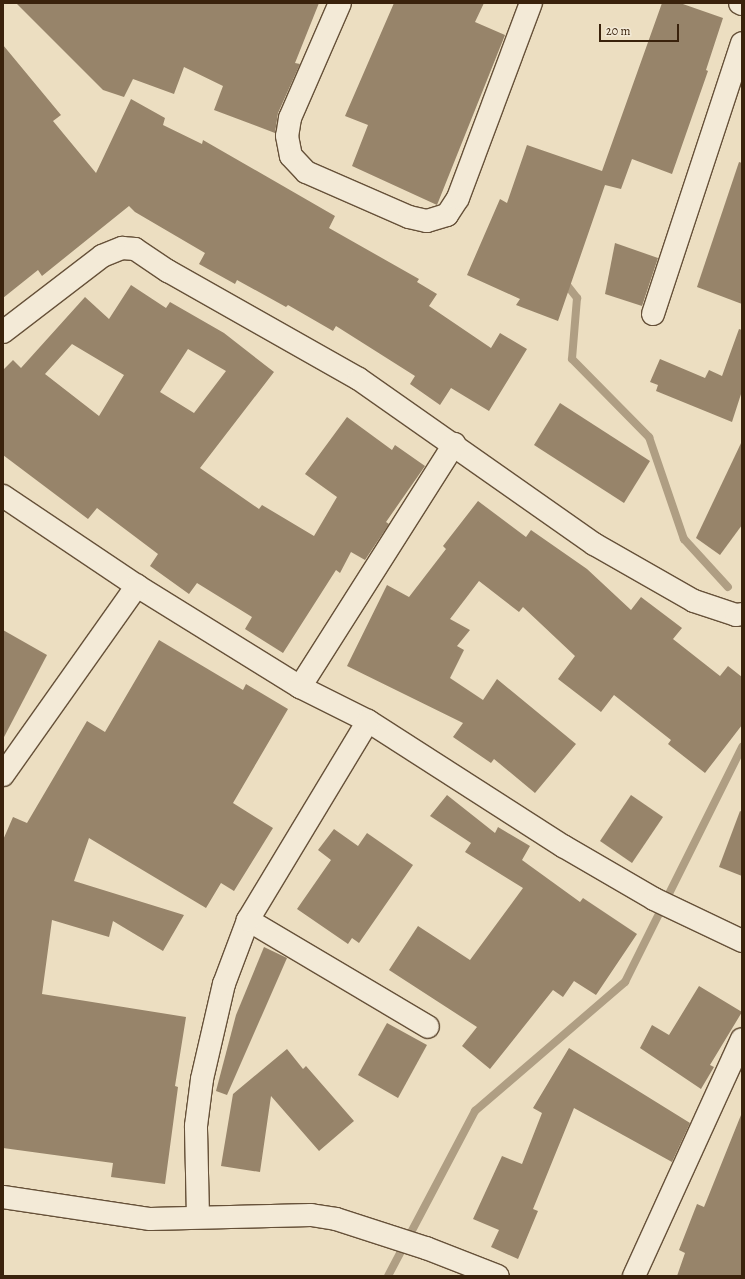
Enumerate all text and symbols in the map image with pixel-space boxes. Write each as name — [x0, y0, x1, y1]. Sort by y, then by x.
scale bar — [601, 16, 681, 42]
text: 20 m — [606, 23, 630, 39]

